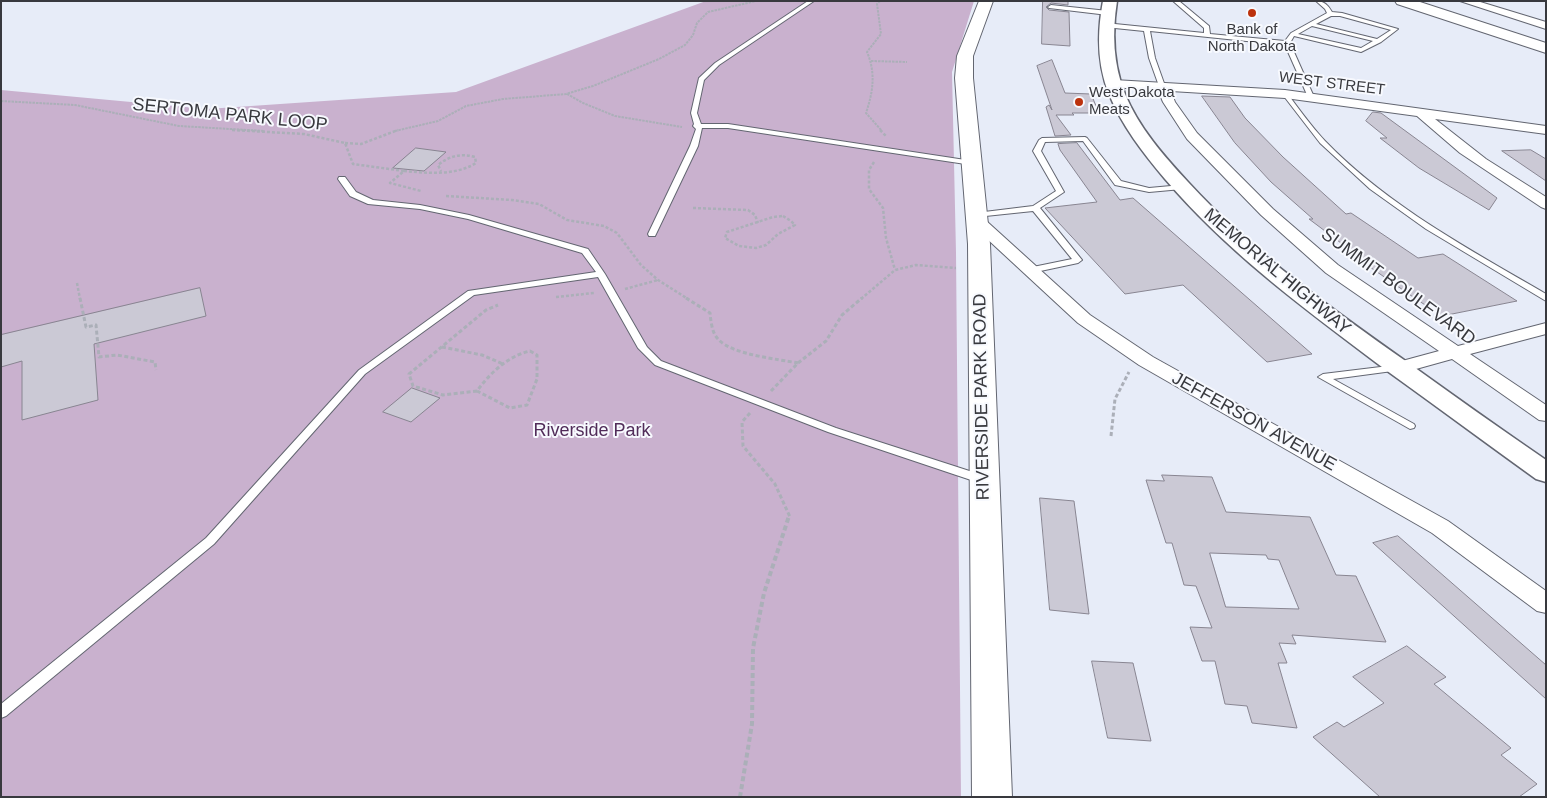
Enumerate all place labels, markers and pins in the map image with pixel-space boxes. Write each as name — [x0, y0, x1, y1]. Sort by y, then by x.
marker: Bank of North Dakota — [1246, 7, 1258, 19]
place label: Bank of North Dakota — [1208, 21, 1296, 56]
place label: West Dakota Meats — [1089, 84, 1175, 119]
marker: West Dakota Meats — [1073, 96, 1085, 108]

